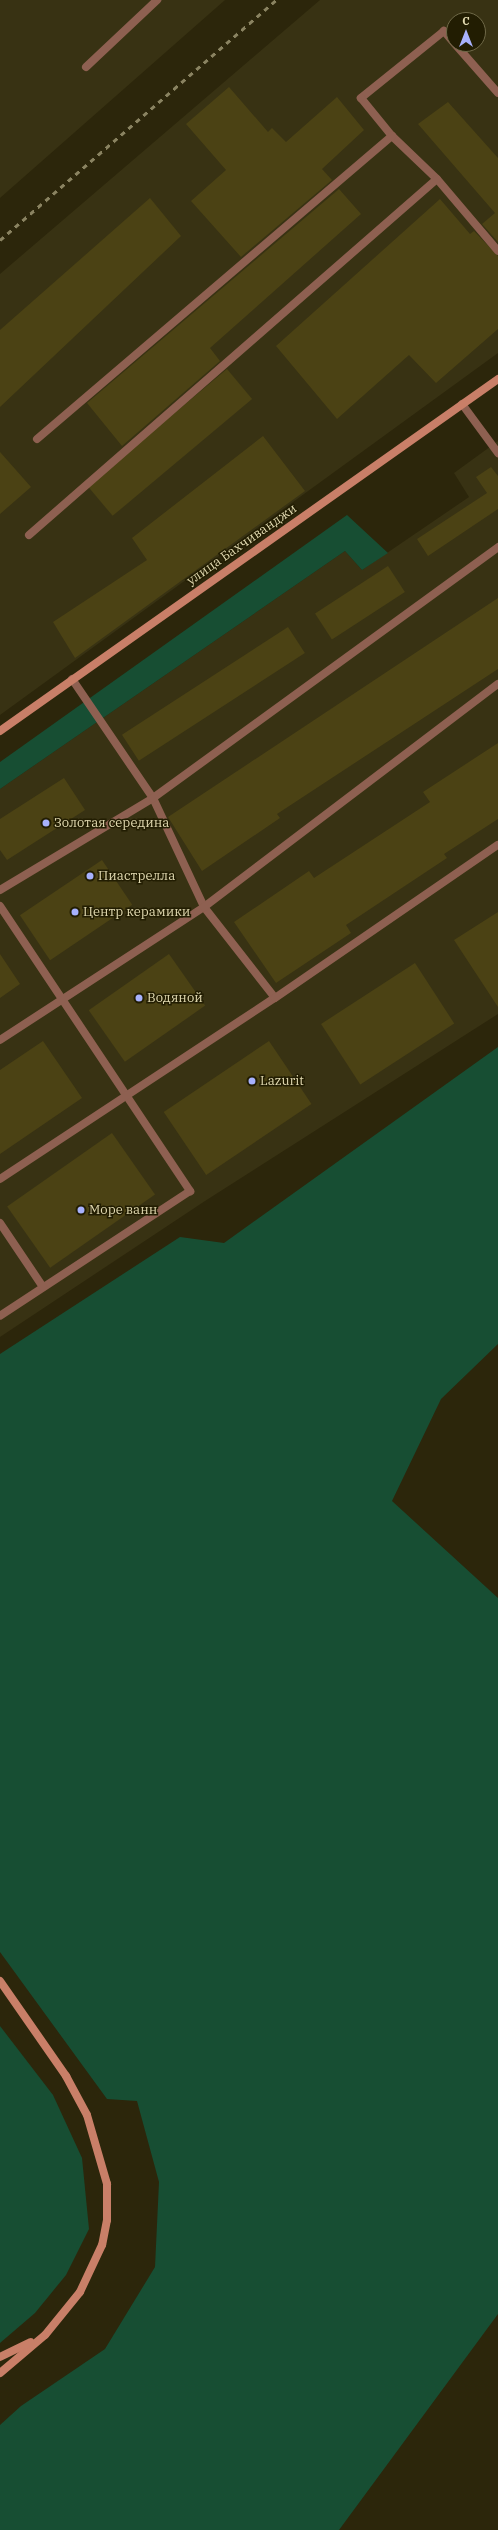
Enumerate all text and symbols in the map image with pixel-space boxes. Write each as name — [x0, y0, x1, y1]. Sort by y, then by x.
north arrow — [446, 12, 486, 52]
text: С — [462, 14, 470, 28]
street label: улица Бахчиванджи — [184, 501, 300, 589]
place label: Золотая середина — [54, 815, 169, 831]
marker: Золотая середина — [41, 818, 51, 828]
place label: Пиастрелла — [98, 868, 175, 884]
marker: Пиастрелла — [85, 871, 95, 881]
place label: Центр керамики — [83, 904, 190, 920]
marker: Центр керамики — [70, 907, 80, 917]
place label: Водяной — [147, 990, 203, 1006]
marker: Водяной — [134, 993, 144, 1003]
place label: Lazurit — [260, 1073, 304, 1089]
marker: Lazurit — [247, 1076, 257, 1086]
place label: Море ванн — [89, 1202, 157, 1218]
marker: Море ванн — [76, 1205, 86, 1215]

